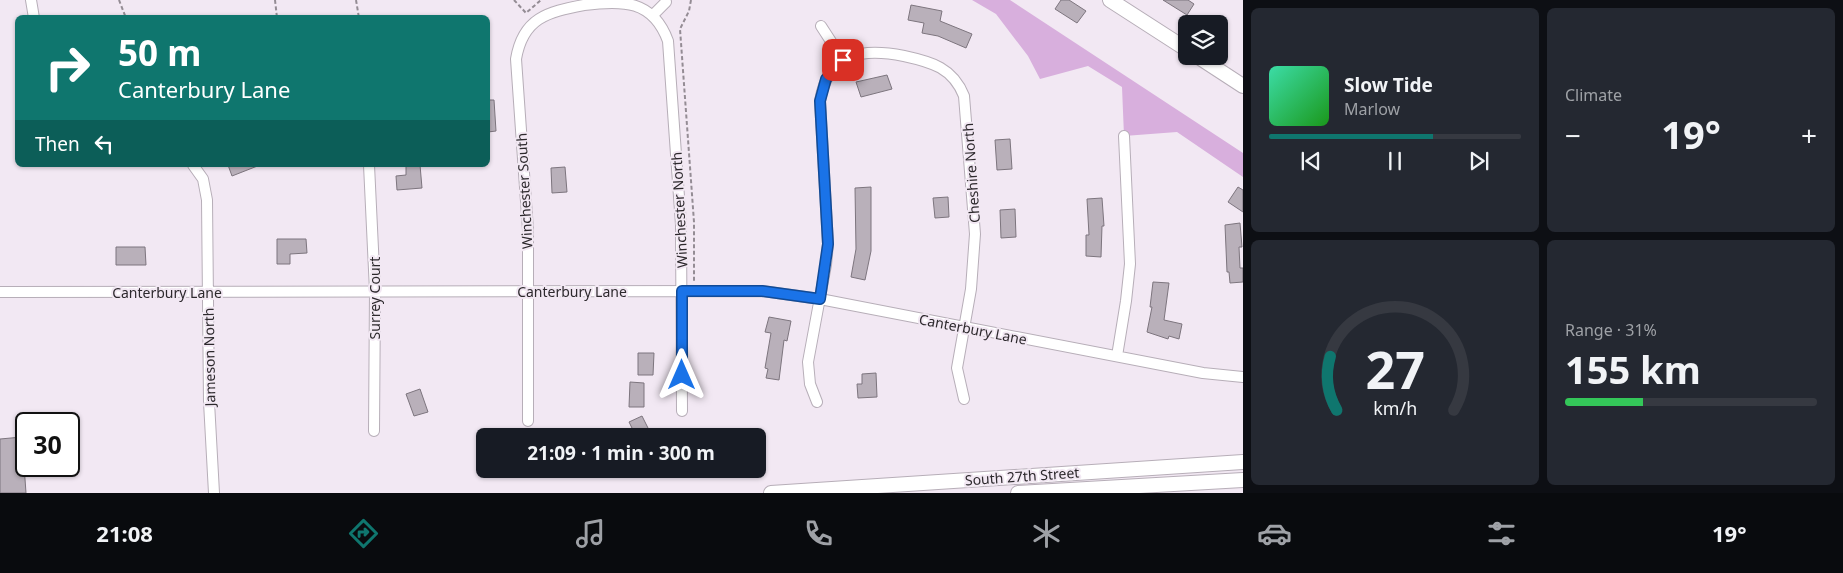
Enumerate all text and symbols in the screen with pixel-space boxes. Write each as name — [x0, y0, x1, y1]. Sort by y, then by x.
map controls — [1178, 15, 1228, 65]
button: layers — [1178, 15, 1228, 65]
text: 50 m — [118, 29, 201, 76]
icon: right — [35, 35, 100, 100]
pin — [822, 39, 864, 81]
icon: arrive — [829, 46, 857, 74]
text: Slow Tide — [1344, 72, 1433, 98]
text: Canterbury Lane — [118, 74, 290, 104]
text: Climate — [1565, 84, 1622, 106]
text: Marlow — [1344, 98, 1400, 120]
text: 19° — [1661, 108, 1721, 160]
text: − — [1565, 116, 1581, 154]
text: + — [1801, 116, 1817, 154]
street label: Cheshire North — [958, 122, 984, 224]
icon: left — [90, 130, 118, 158]
text: Then — [35, 131, 80, 157]
street label: Winchester South — [511, 133, 537, 249]
icon: previous — [1297, 147, 1325, 175]
icon: pause — [1381, 147, 1409, 175]
icon: next — [1465, 147, 1493, 175]
street label: Winchester North — [666, 151, 692, 269]
street label: Surrey Court — [365, 257, 384, 339]
street label: Canterbury Lane — [517, 282, 627, 301]
street label: Canterbury Lane — [112, 283, 222, 302]
street label: Jameson North — [199, 307, 219, 409]
street label: Canterbury Lane — [917, 309, 1029, 349]
text: Range · 31% — [1565, 319, 1657, 341]
text: 27 — [1365, 333, 1425, 404]
text: 155 km — [1565, 343, 1701, 395]
position arrow — [655, 348, 707, 400]
text: km/h — [1373, 396, 1417, 420]
speed limit sign: 30 — [15, 412, 80, 477]
text: 21:09 · 1 min · 300 m — [527, 440, 715, 466]
street label: South 27th Street — [964, 463, 1080, 489]
icon: directions — [346, 516, 381, 551]
icon: music — [573, 516, 608, 551]
icon: phone — [801, 516, 836, 551]
icon: climate — [1029, 516, 1064, 551]
icon: car — [1257, 516, 1292, 551]
icon: filters — [1484, 516, 1519, 551]
text: 21:08 — [96, 518, 153, 548]
text: 19° — [1712, 518, 1747, 548]

